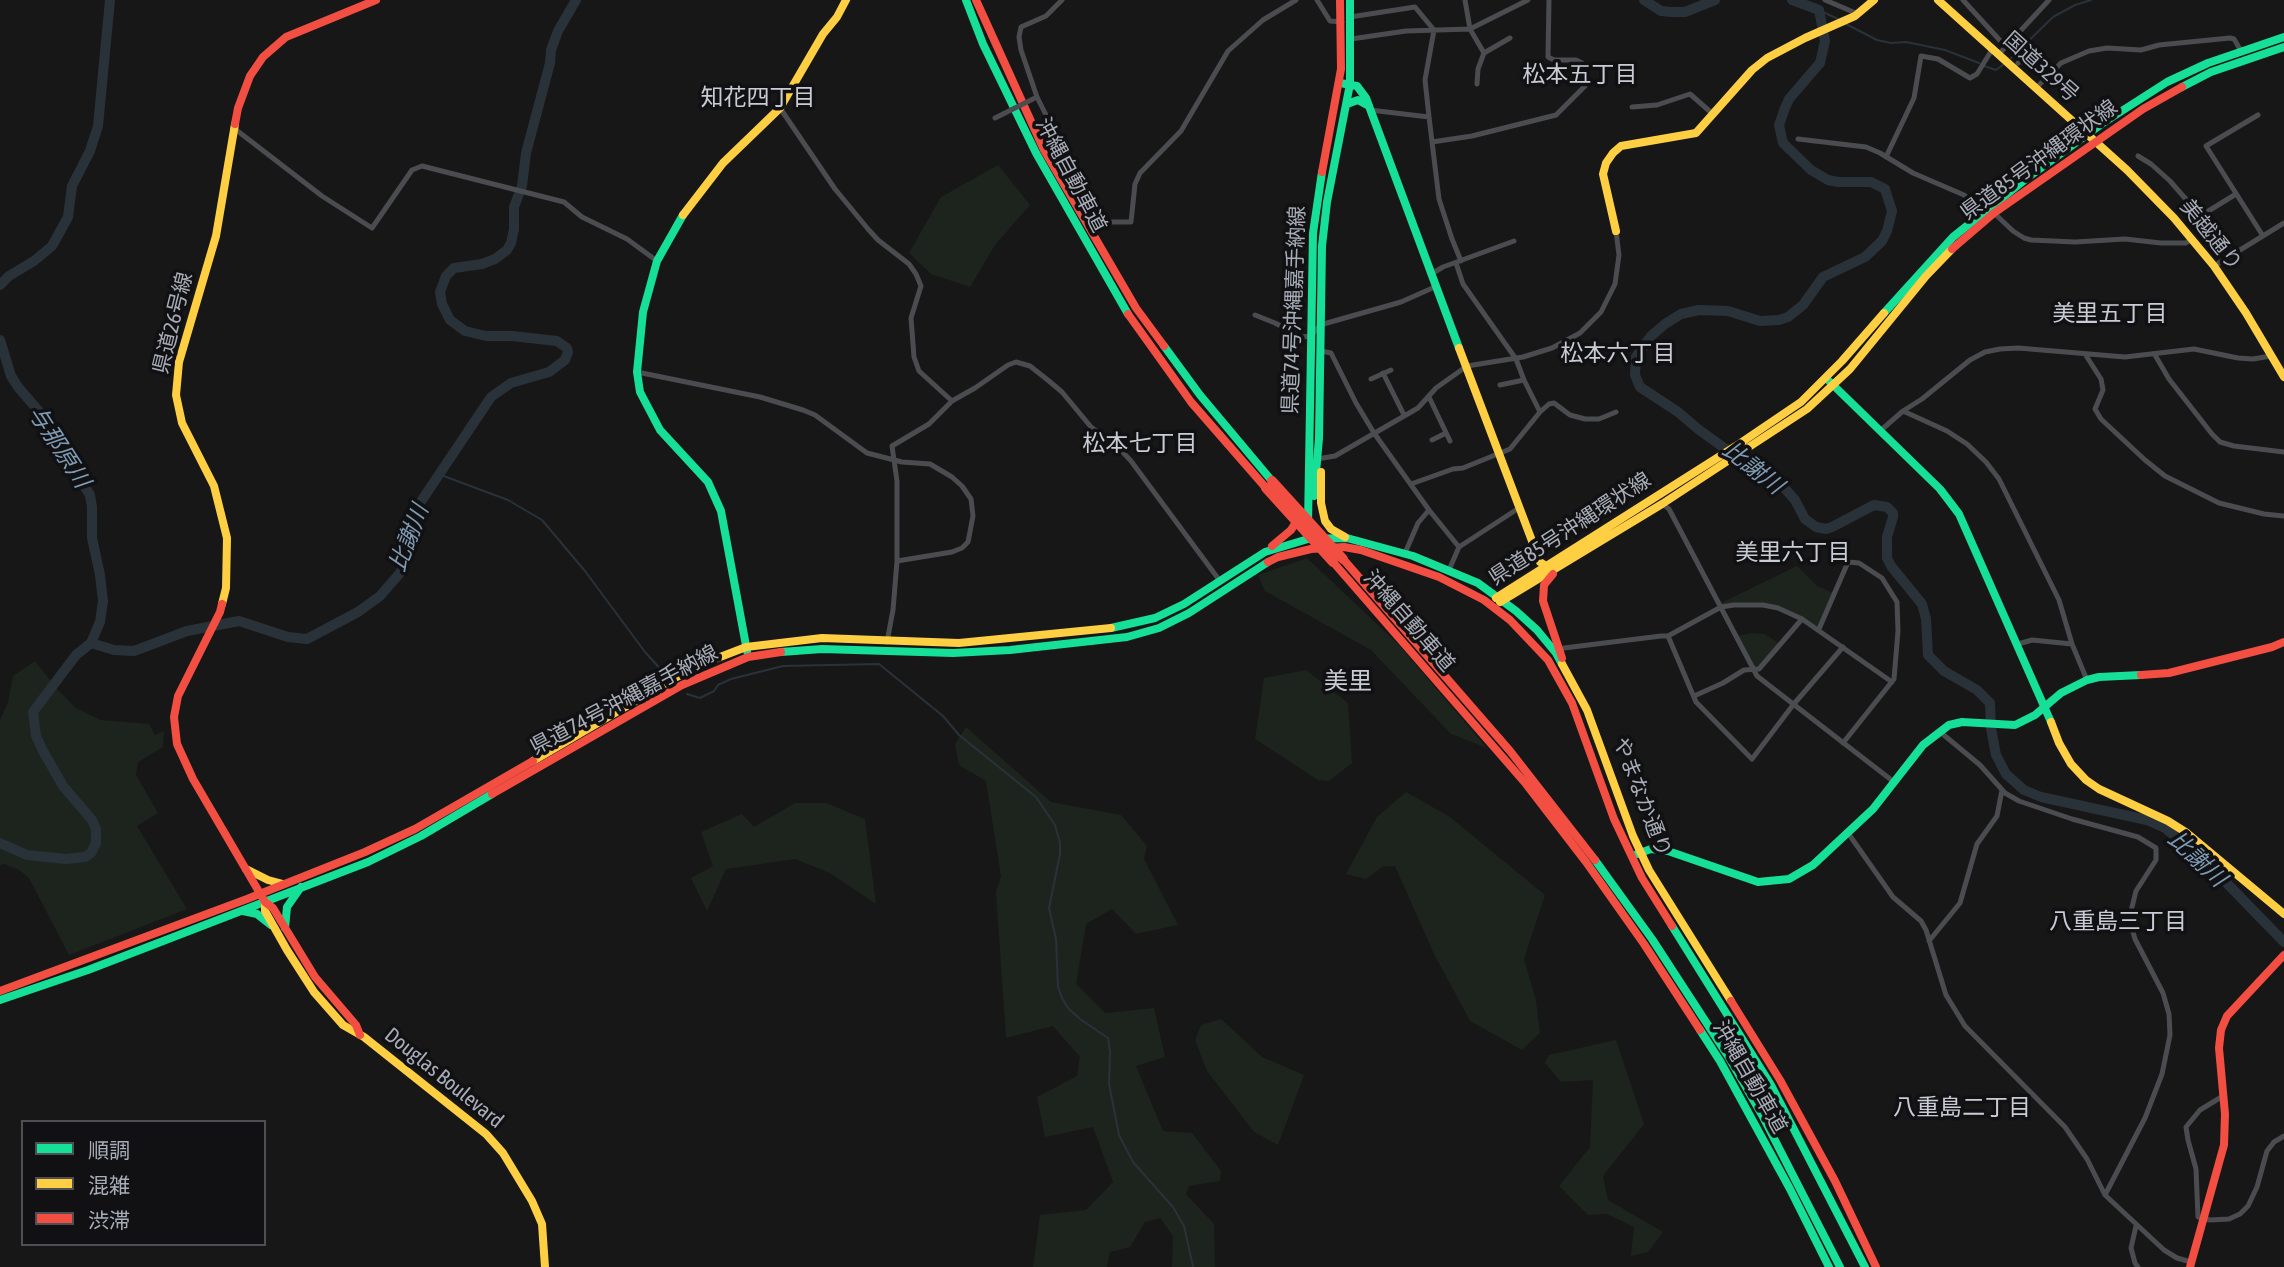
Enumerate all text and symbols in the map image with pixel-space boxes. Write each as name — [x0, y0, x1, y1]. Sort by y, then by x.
street label: 国道329号 — [1998, 27, 2084, 107]
district label: 松本五丁目 — [1523, 61, 1637, 89]
district label: 知花四丁目 — [701, 84, 815, 112]
street label: 県道85号沖縄環状線 — [1956, 95, 2122, 225]
street label: 沖縄自動車道 — [1030, 113, 1112, 237]
street label: 美越通り — [2175, 194, 2247, 276]
street label: 県道74号沖縄嘉手納線 — [1278, 205, 1310, 415]
street label: 県道26号線 — [148, 270, 198, 376]
district label: 美里五丁目 — [2053, 300, 2167, 328]
district label: 松本六丁目 — [1561, 340, 1675, 368]
water label: 与那原川 — [22, 401, 96, 493]
district label: 松本七丁目 — [1083, 430, 1197, 458]
water label: 比謝川 — [1717, 436, 1789, 500]
street label: 県道85号沖縄環状線 — [1484, 467, 1656, 591]
water label: 比謝川 — [384, 501, 434, 575]
district label: 美里六丁目 — [1736, 539, 1850, 567]
street label: 沖縄自動車道 — [1358, 565, 1460, 677]
street label: 県道74号沖縄嘉手納線 — [526, 640, 722, 760]
district label: 美里 — [1324, 667, 1372, 695]
street label: やまなか通り — [1608, 734, 1676, 860]
water label: 比謝川 — [2162, 825, 2232, 893]
district label: 八重島三丁目 — [2049, 908, 2187, 936]
street label: 沖縄自動車道 — [1708, 1016, 1792, 1138]
street label: Douglas Boulevard — [380, 1022, 508, 1134]
district label: 八重島二丁目 — [1893, 1094, 2031, 1122]
legend — [21, 1120, 266, 1246]
text: 順調 — [88, 1138, 130, 1162]
text: 混雑 — [88, 1173, 130, 1197]
text: 渋滞 — [88, 1208, 130, 1232]

